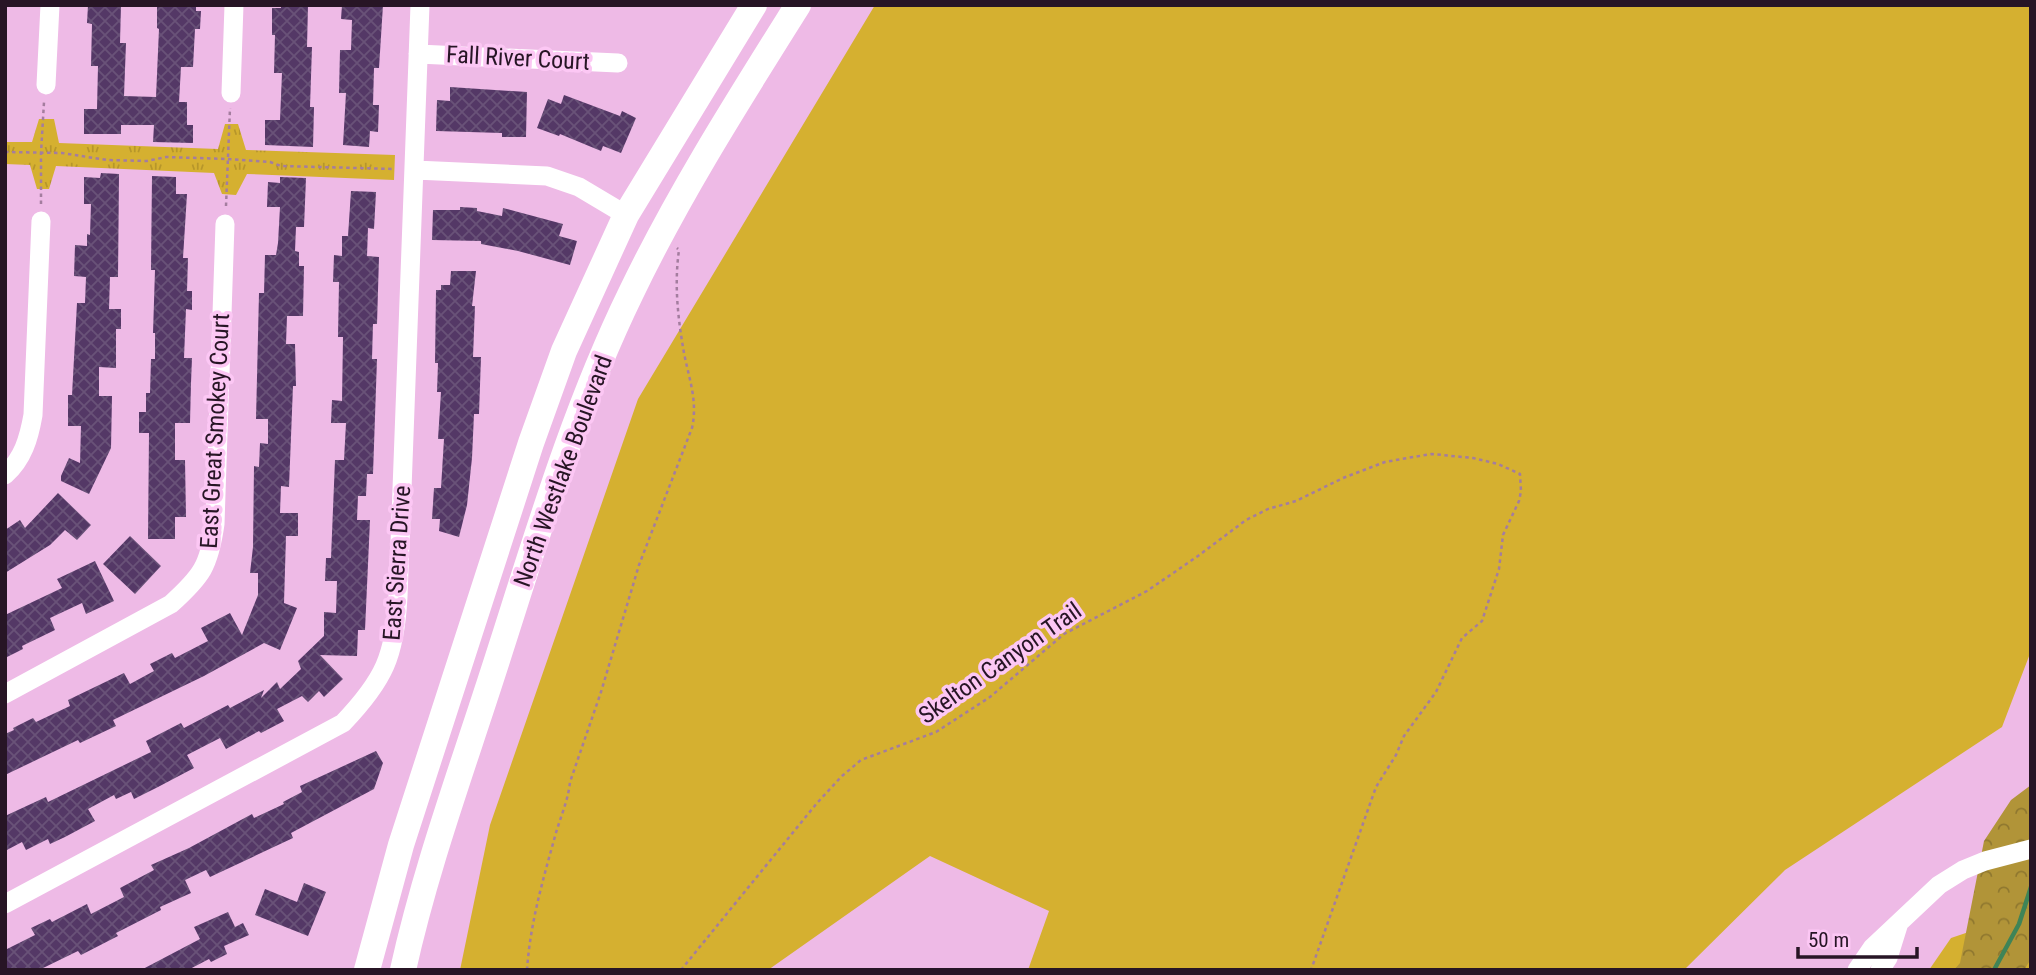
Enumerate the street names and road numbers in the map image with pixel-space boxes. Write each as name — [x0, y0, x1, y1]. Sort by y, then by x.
street label: Fall River Court — [445, 40, 591, 76]
street label: East Great Smokey Court — [195, 313, 235, 549]
street label: North Westlake Boulevard — [508, 351, 618, 591]
street label: East Sierra Drive — [378, 485, 416, 641]
street label: Skelton Canyon Trail — [913, 596, 1087, 730]

